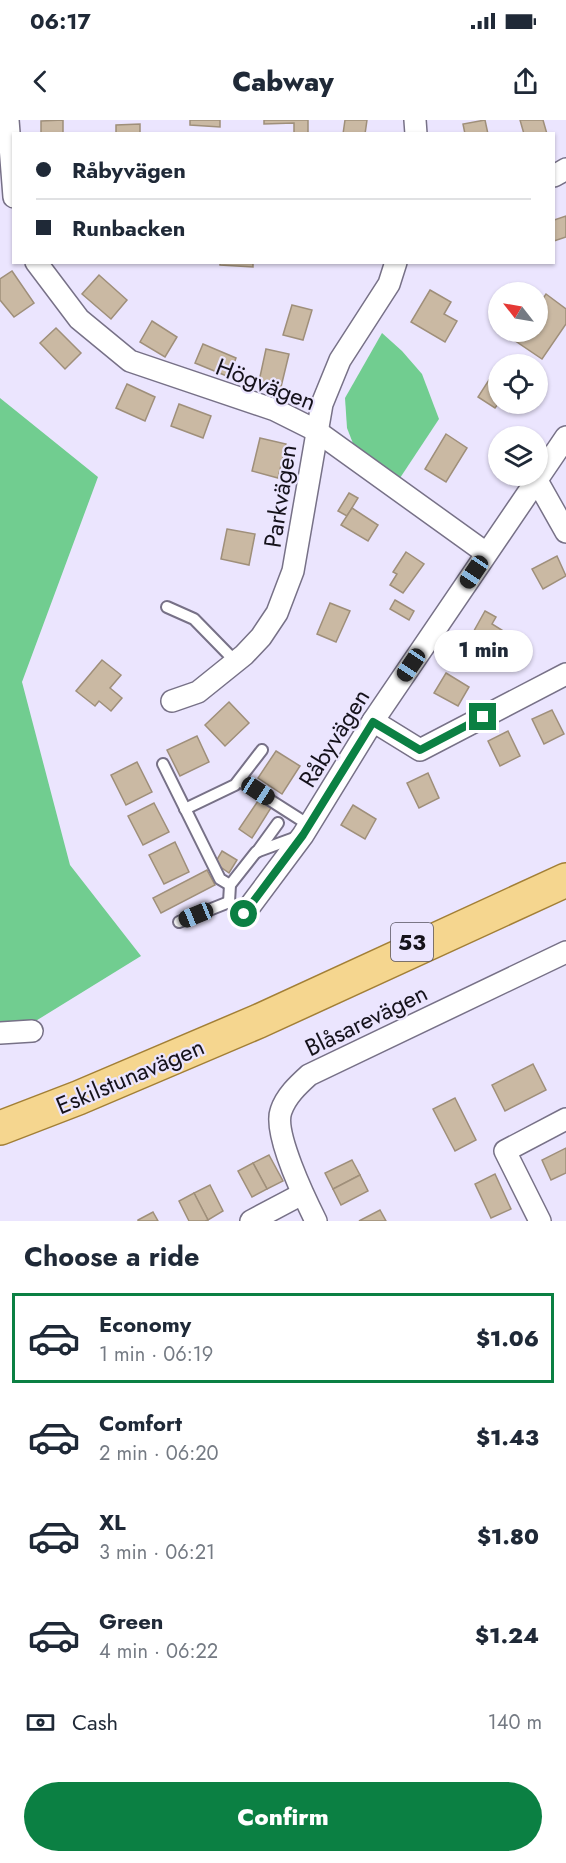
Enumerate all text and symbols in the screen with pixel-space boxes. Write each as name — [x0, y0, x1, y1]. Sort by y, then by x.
text: 06:17 — [30, 5, 91, 37]
text: Cabway — [232, 62, 334, 101]
icon: back — [24, 65, 57, 98]
icon: share — [509, 65, 542, 98]
text: Råbyvägen — [72, 154, 186, 186]
text: Runbacken — [72, 212, 185, 244]
north arrow — [488, 282, 548, 342]
map controls — [488, 282, 548, 486]
street label: Högvägen — [211, 349, 321, 419]
button: locate — [488, 354, 548, 414]
button: layers — [488, 426, 548, 486]
street label: Parkvägen — [255, 442, 305, 550]
car — [456, 552, 492, 592]
callout: 1 min — [434, 630, 532, 672]
text: 1 min — [458, 636, 509, 665]
car — [393, 645, 429, 685]
street label: Råbyvägen — [290, 682, 378, 794]
route end — [469, 703, 496, 730]
car — [238, 774, 278, 808]
car — [176, 900, 216, 930]
route start — [230, 900, 257, 927]
road number: 53 — [391, 923, 433, 961]
street label: Blåsarevägen — [299, 975, 433, 1065]
street label: Eskilstunavägen — [50, 1029, 210, 1123]
text: Choose a ride — [24, 1237, 199, 1276]
text: Economy — [99, 1308, 191, 1340]
icon: car — [27, 1311, 81, 1365]
text: $1.06 — [476, 1322, 539, 1354]
text: 1 min · 06:19 — [99, 1340, 213, 1369]
text: Comfort — [99, 1407, 182, 1439]
icon: car — [27, 1410, 81, 1464]
text: $1.43 — [476, 1421, 539, 1453]
text: 2 min · 06:20 — [99, 1439, 219, 1468]
text: XL — [99, 1506, 126, 1538]
icon: car — [27, 1509, 81, 1563]
text: $1.80 — [477, 1520, 539, 1552]
text: 3 min · 06:21 — [99, 1538, 215, 1567]
text: Green — [99, 1605, 163, 1637]
icon: car — [27, 1608, 81, 1662]
text: $1.24 — [475, 1619, 539, 1651]
text: 4 min · 06:22 — [99, 1637, 218, 1666]
icon: cash — [24, 1706, 57, 1739]
text: Cash — [72, 1706, 118, 1738]
text: 140 m — [488, 1708, 542, 1737]
button: Confirm — [24, 1782, 542, 1851]

